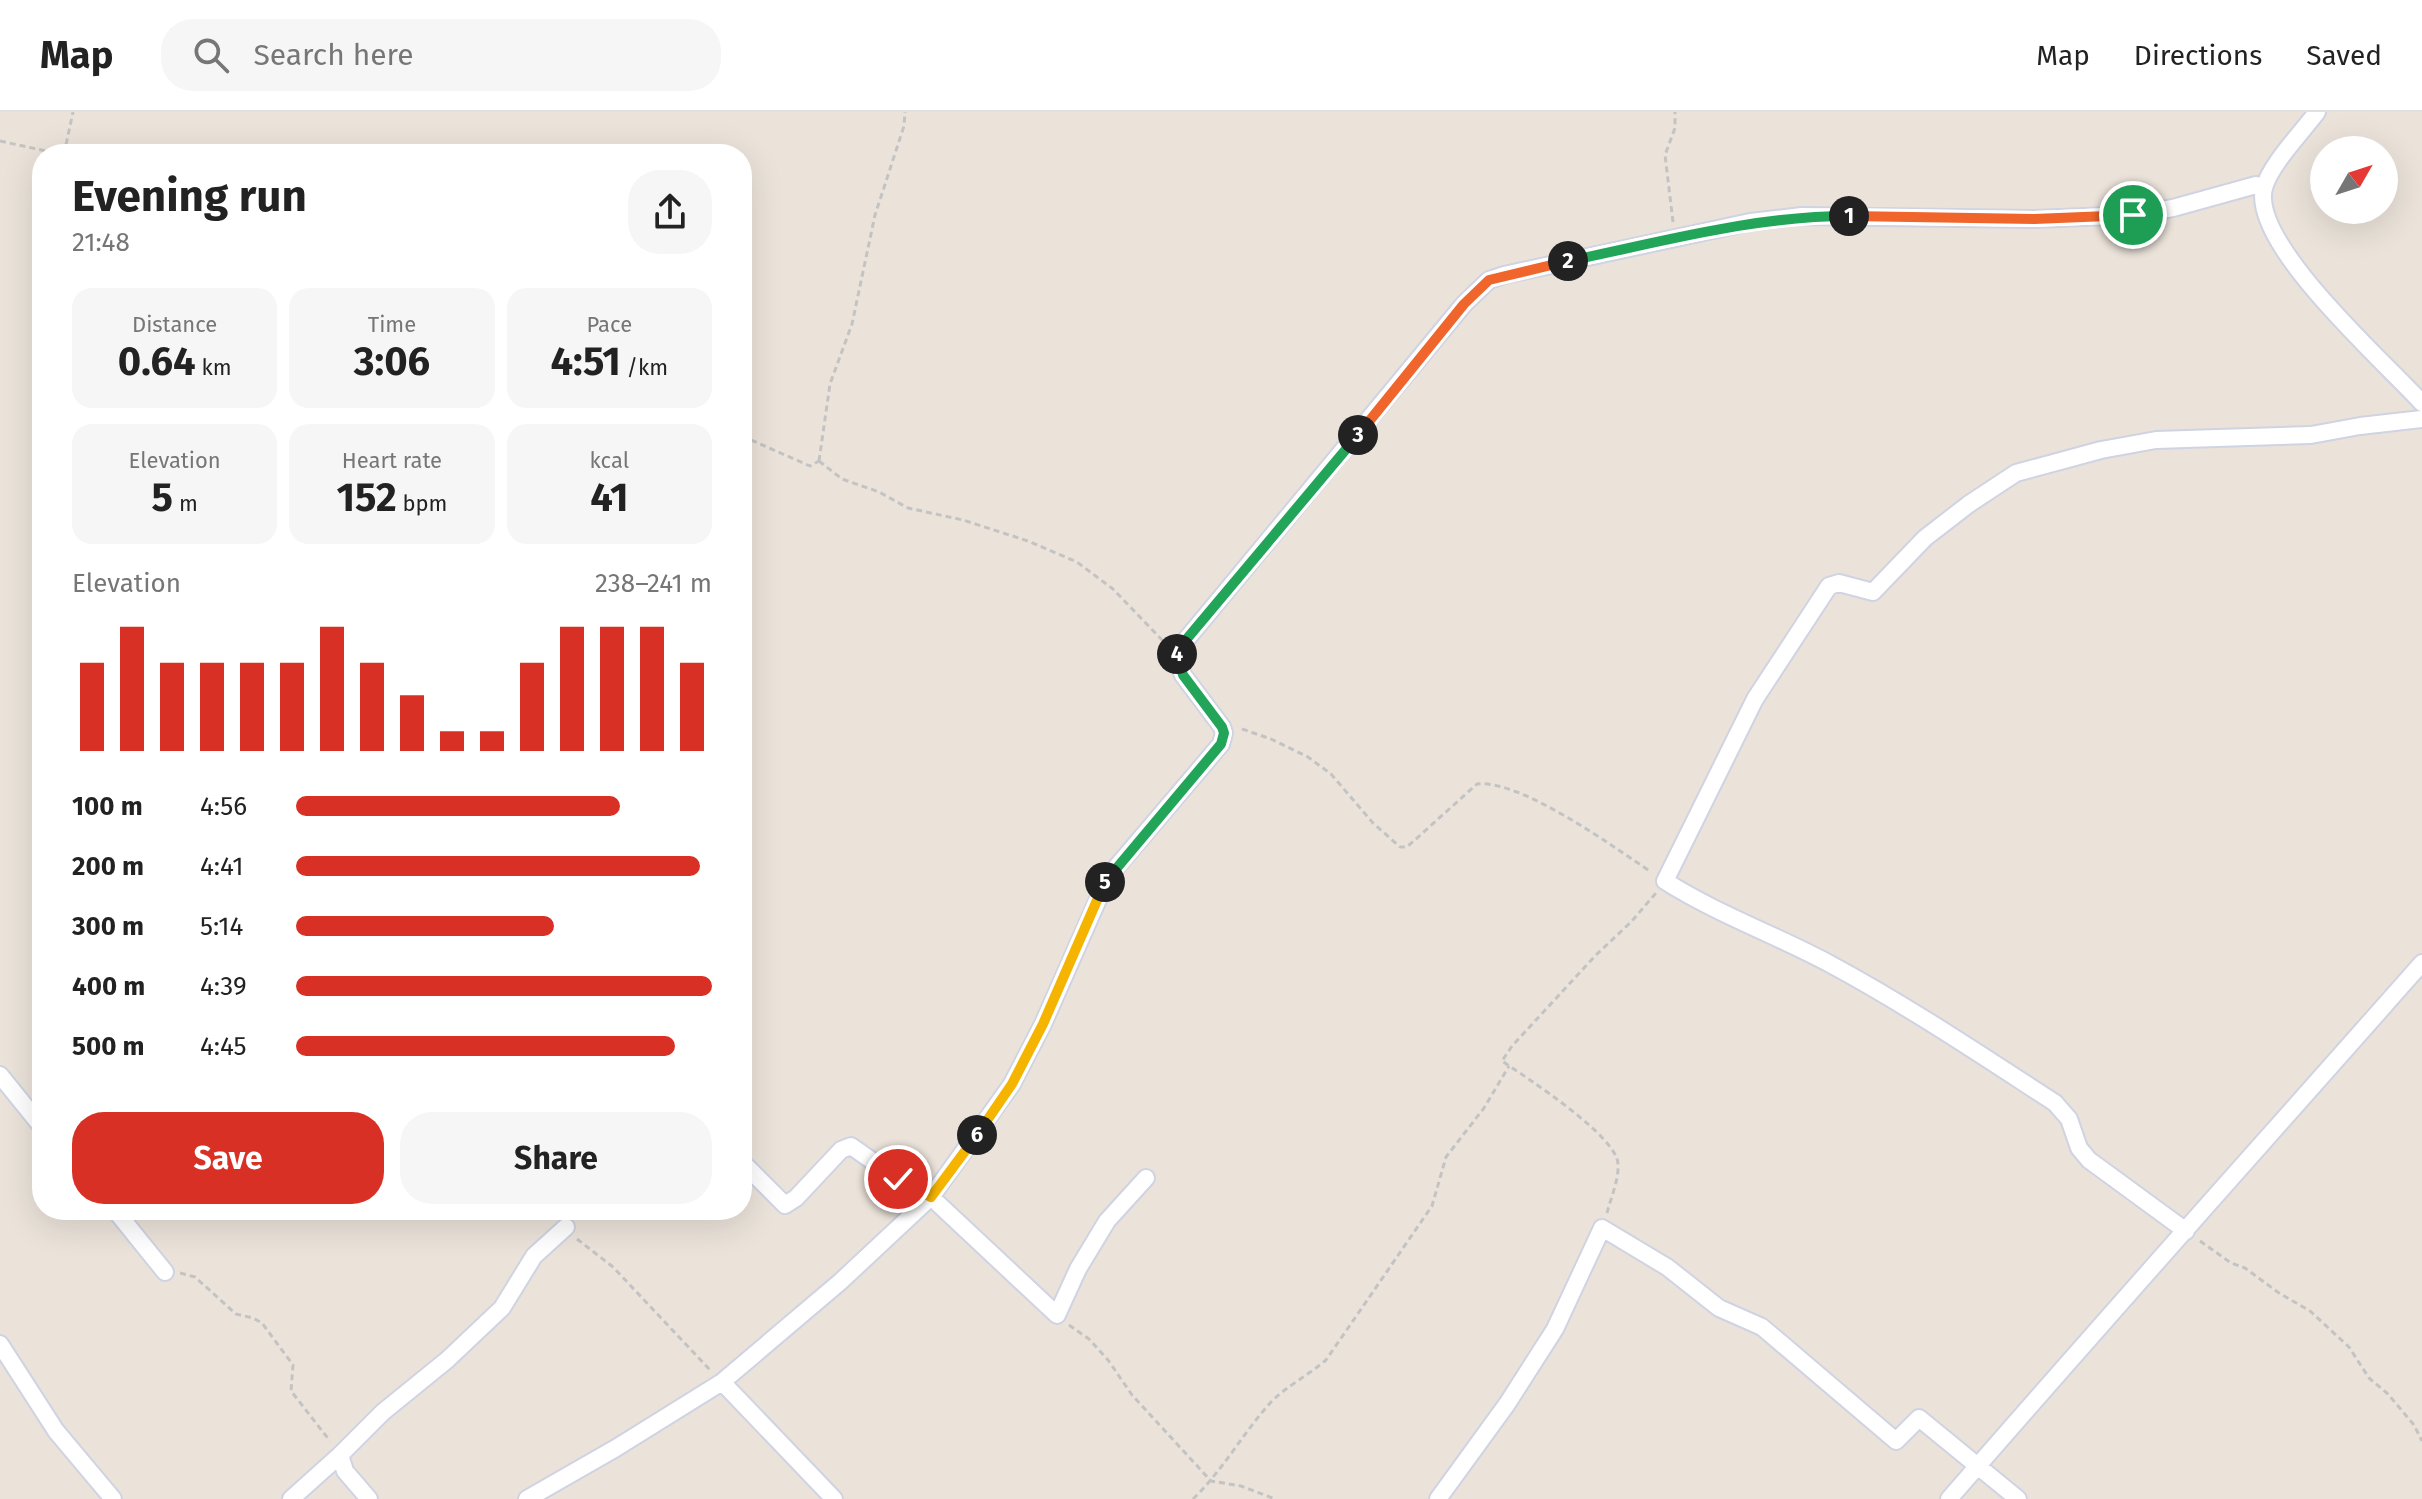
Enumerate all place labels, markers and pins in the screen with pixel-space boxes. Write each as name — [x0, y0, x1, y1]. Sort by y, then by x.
pin — [2099, 181, 2167, 249]
pin: 1 — [1829, 196, 1869, 236]
pin: 2 — [1548, 241, 1588, 281]
pin: 3 — [1338, 415, 1378, 455]
pin: 4 — [1157, 634, 1197, 674]
pin: 5 — [1085, 862, 1125, 902]
pin: 6 — [957, 1115, 997, 1155]
pin — [864, 1145, 932, 1213]

